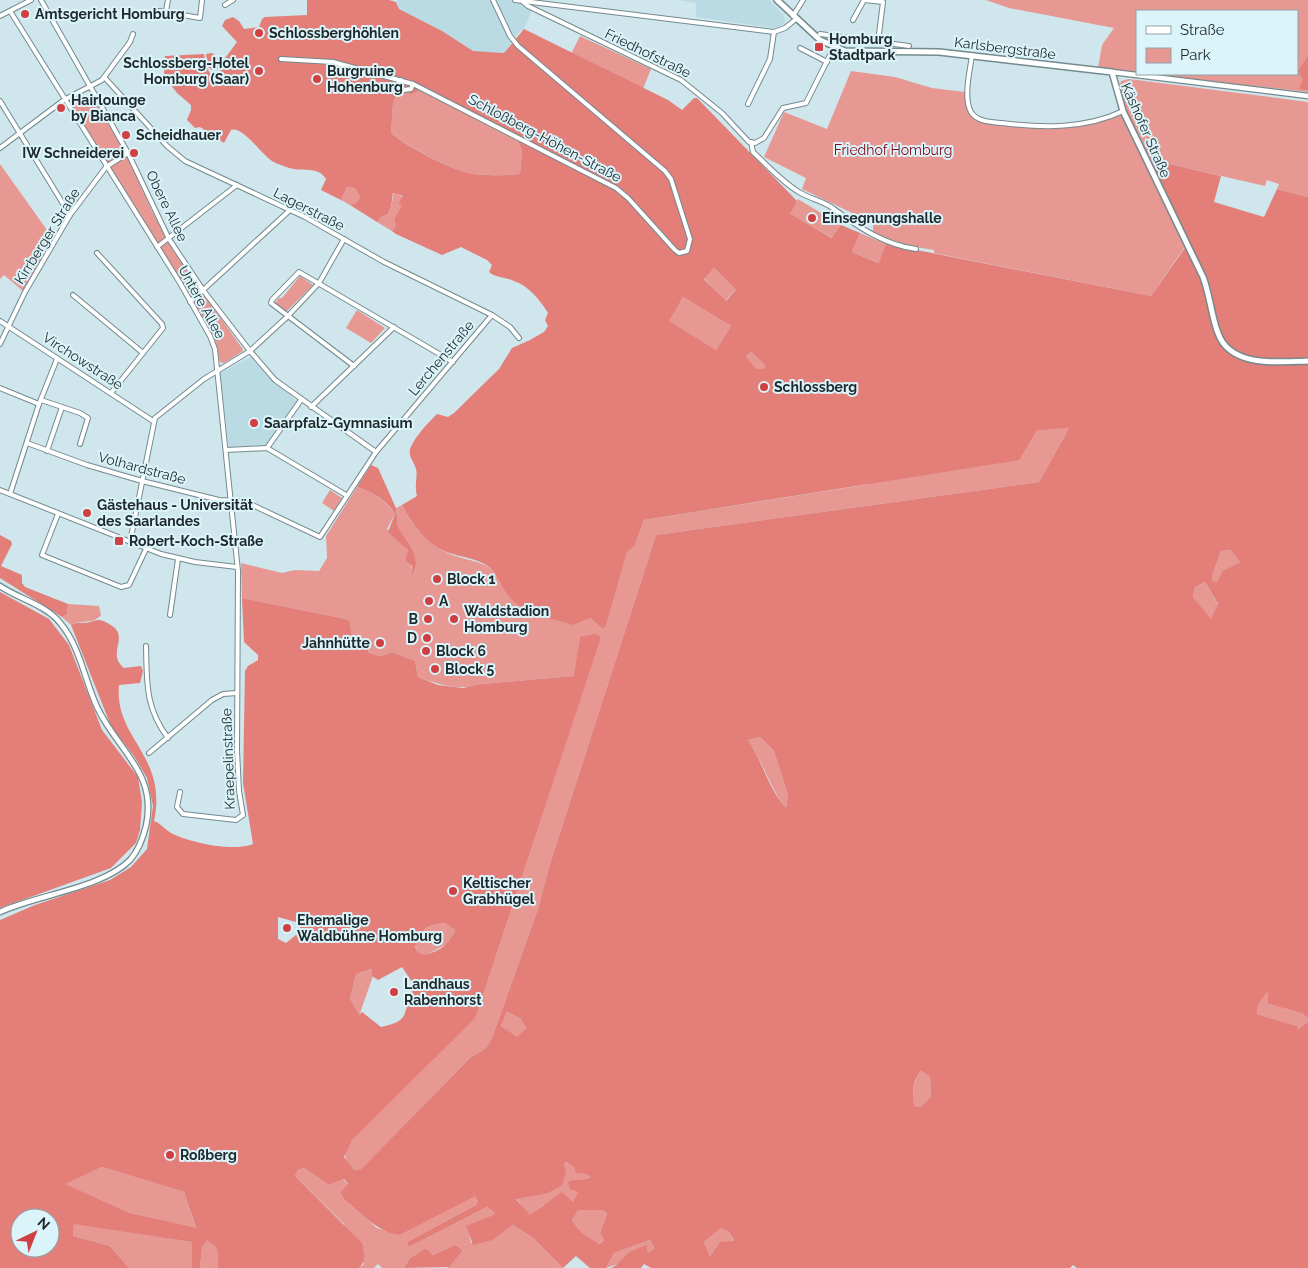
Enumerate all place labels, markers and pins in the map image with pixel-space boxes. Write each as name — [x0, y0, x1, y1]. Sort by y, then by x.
place label: Amtsgericht Homburg — [35, 6, 185, 22]
marker: Amtsgericht Homburg — [19, 8, 31, 20]
place label: Schlossberghöhlen — [269, 25, 399, 41]
marker: Schlossberghöhlen — [253, 27, 265, 39]
place label: Homburg Stadtpark — [829, 31, 896, 63]
marker: Homburg Stadtpark — [813, 41, 825, 53]
place label: Schlossberg-Hotel Homburg (Saar) — [123, 55, 250, 87]
place label: Burgruine Hohenburg — [327, 63, 403, 95]
marker: Schlossberg-Hotel Homburg (Saar) — [253, 65, 265, 77]
marker: Burgruine Hohenburg — [311, 73, 323, 85]
place label: Hairlounge by Bianca — [71, 92, 146, 124]
marker: Hairlounge by Bianca — [55, 102, 67, 114]
place label: Scheidhauer — [136, 127, 221, 143]
marker: Scheidhauer — [120, 129, 132, 141]
place label: IW Schneiderei — [22, 145, 124, 161]
marker: IW Schneiderei — [128, 147, 140, 159]
place label: Einsegnungshalle — [822, 210, 942, 226]
marker: Einsegnungshalle — [806, 212, 818, 224]
place label: Schlossberg — [774, 379, 857, 395]
marker: Schlossberg — [758, 381, 770, 393]
place label: Saarpfalz-Gymnasium — [264, 415, 413, 431]
marker: Saarpfalz-Gymnasium — [248, 417, 260, 429]
place label: Gästehaus - Universität des Saarlandes — [97, 497, 254, 529]
marker: Gästehaus - Universität des Saarlandes — [81, 507, 93, 519]
place label: Robert-Koch-Straße — [129, 533, 264, 549]
marker: Robert-Koch-Straße — [113, 535, 125, 547]
place label: Block 1 — [447, 571, 496, 587]
marker: Block 1 — [431, 573, 443, 585]
place label: A — [439, 593, 449, 609]
marker: A — [423, 595, 435, 607]
place label: Waldstadion Homburg — [464, 603, 549, 635]
place label: B — [408, 611, 418, 627]
marker: B — [422, 613, 434, 625]
marker: Waldstadion Homburg — [448, 613, 460, 625]
place label: D — [407, 630, 417, 646]
marker: D — [421, 632, 433, 644]
place label: Jahnhütte — [302, 635, 371, 651]
marker: Jahnhütte — [374, 637, 386, 649]
place label: Block 6 — [436, 643, 486, 659]
marker: Block 6 — [420, 645, 432, 657]
place label: Block 5 — [445, 661, 495, 677]
marker: Block 5 — [429, 663, 441, 675]
place label: Keltischer Grabhügel — [463, 875, 535, 907]
marker: Keltischer Grabhügel — [447, 885, 459, 897]
place label: Ehemalige Waldbühne Homburg — [297, 912, 442, 944]
marker: Ehemalige Waldbühne Homburg — [281, 922, 293, 934]
place label: Landhaus Rabenhorst — [404, 976, 482, 1008]
marker: Landhaus Rabenhorst — [388, 986, 400, 998]
place label: Roßberg — [180, 1147, 237, 1163]
marker: Roßberg — [164, 1149, 176, 1161]

